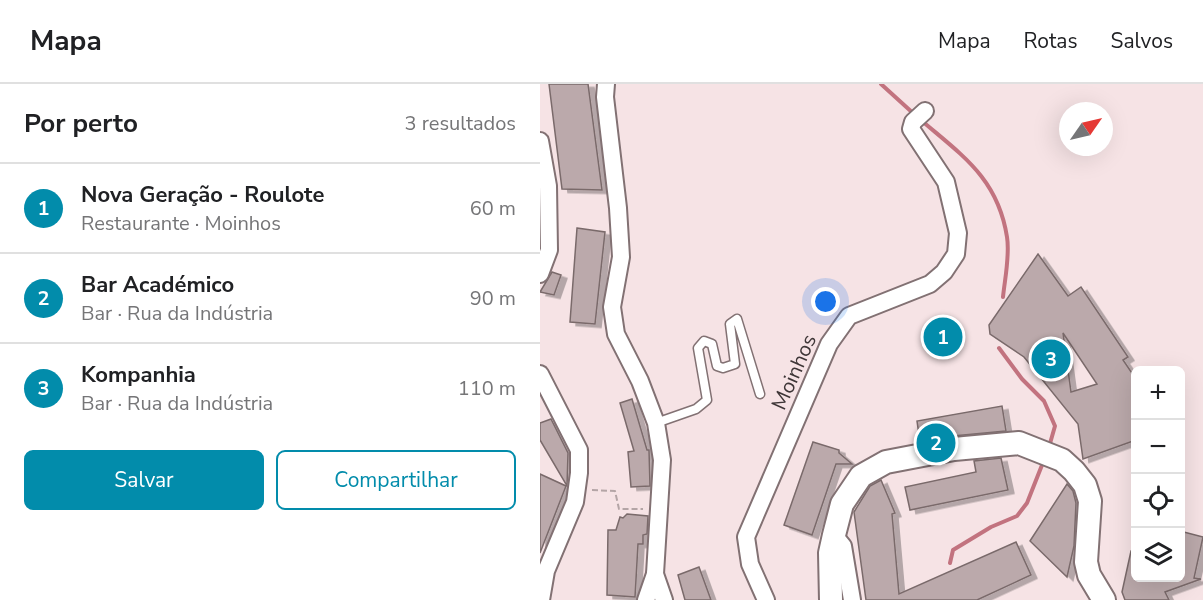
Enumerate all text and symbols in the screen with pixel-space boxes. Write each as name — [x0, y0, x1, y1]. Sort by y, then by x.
text: Mapa — [30, 22, 102, 60]
text: Mapa — [938, 27, 991, 55]
text: Rotas — [1024, 27, 1078, 55]
text: Salvos — [1111, 27, 1173, 55]
north arrow — [1059, 102, 1113, 156]
text: Por perto — [24, 106, 138, 141]
text: 3 resultados — [405, 110, 516, 137]
text: Nova Geração - Roulote — [81, 180, 324, 210]
text: 1 — [38, 195, 50, 222]
text: 60 m — [470, 195, 516, 222]
text: Restaurante · Moinhos — [81, 210, 281, 237]
text: Bar Académico — [81, 270, 234, 300]
text: 2 — [38, 285, 50, 312]
text: 90 m — [470, 285, 516, 312]
your location — [811, 287, 840, 316]
text: Bar · Rua da Indústria — [81, 300, 273, 327]
pin: 1 — [924, 314, 962, 360]
street label: Moinhos — [765, 330, 823, 414]
pin: 3 — [1032, 336, 1070, 382]
text: Kompanhia — [81, 360, 196, 390]
map controls — [1131, 366, 1185, 582]
button: + — [1131, 366, 1185, 420]
text: 3 — [38, 375, 50, 402]
text: 110 m — [458, 375, 516, 402]
text: Bar · Rua da Indústria — [81, 390, 273, 417]
pin: 2 — [916, 420, 956, 466]
button: − — [1131, 420, 1185, 474]
button: Salvar — [24, 450, 264, 510]
button: Compartilhar — [276, 450, 516, 510]
button: locate — [1131, 474, 1185, 528]
button: layers — [1131, 528, 1185, 582]

